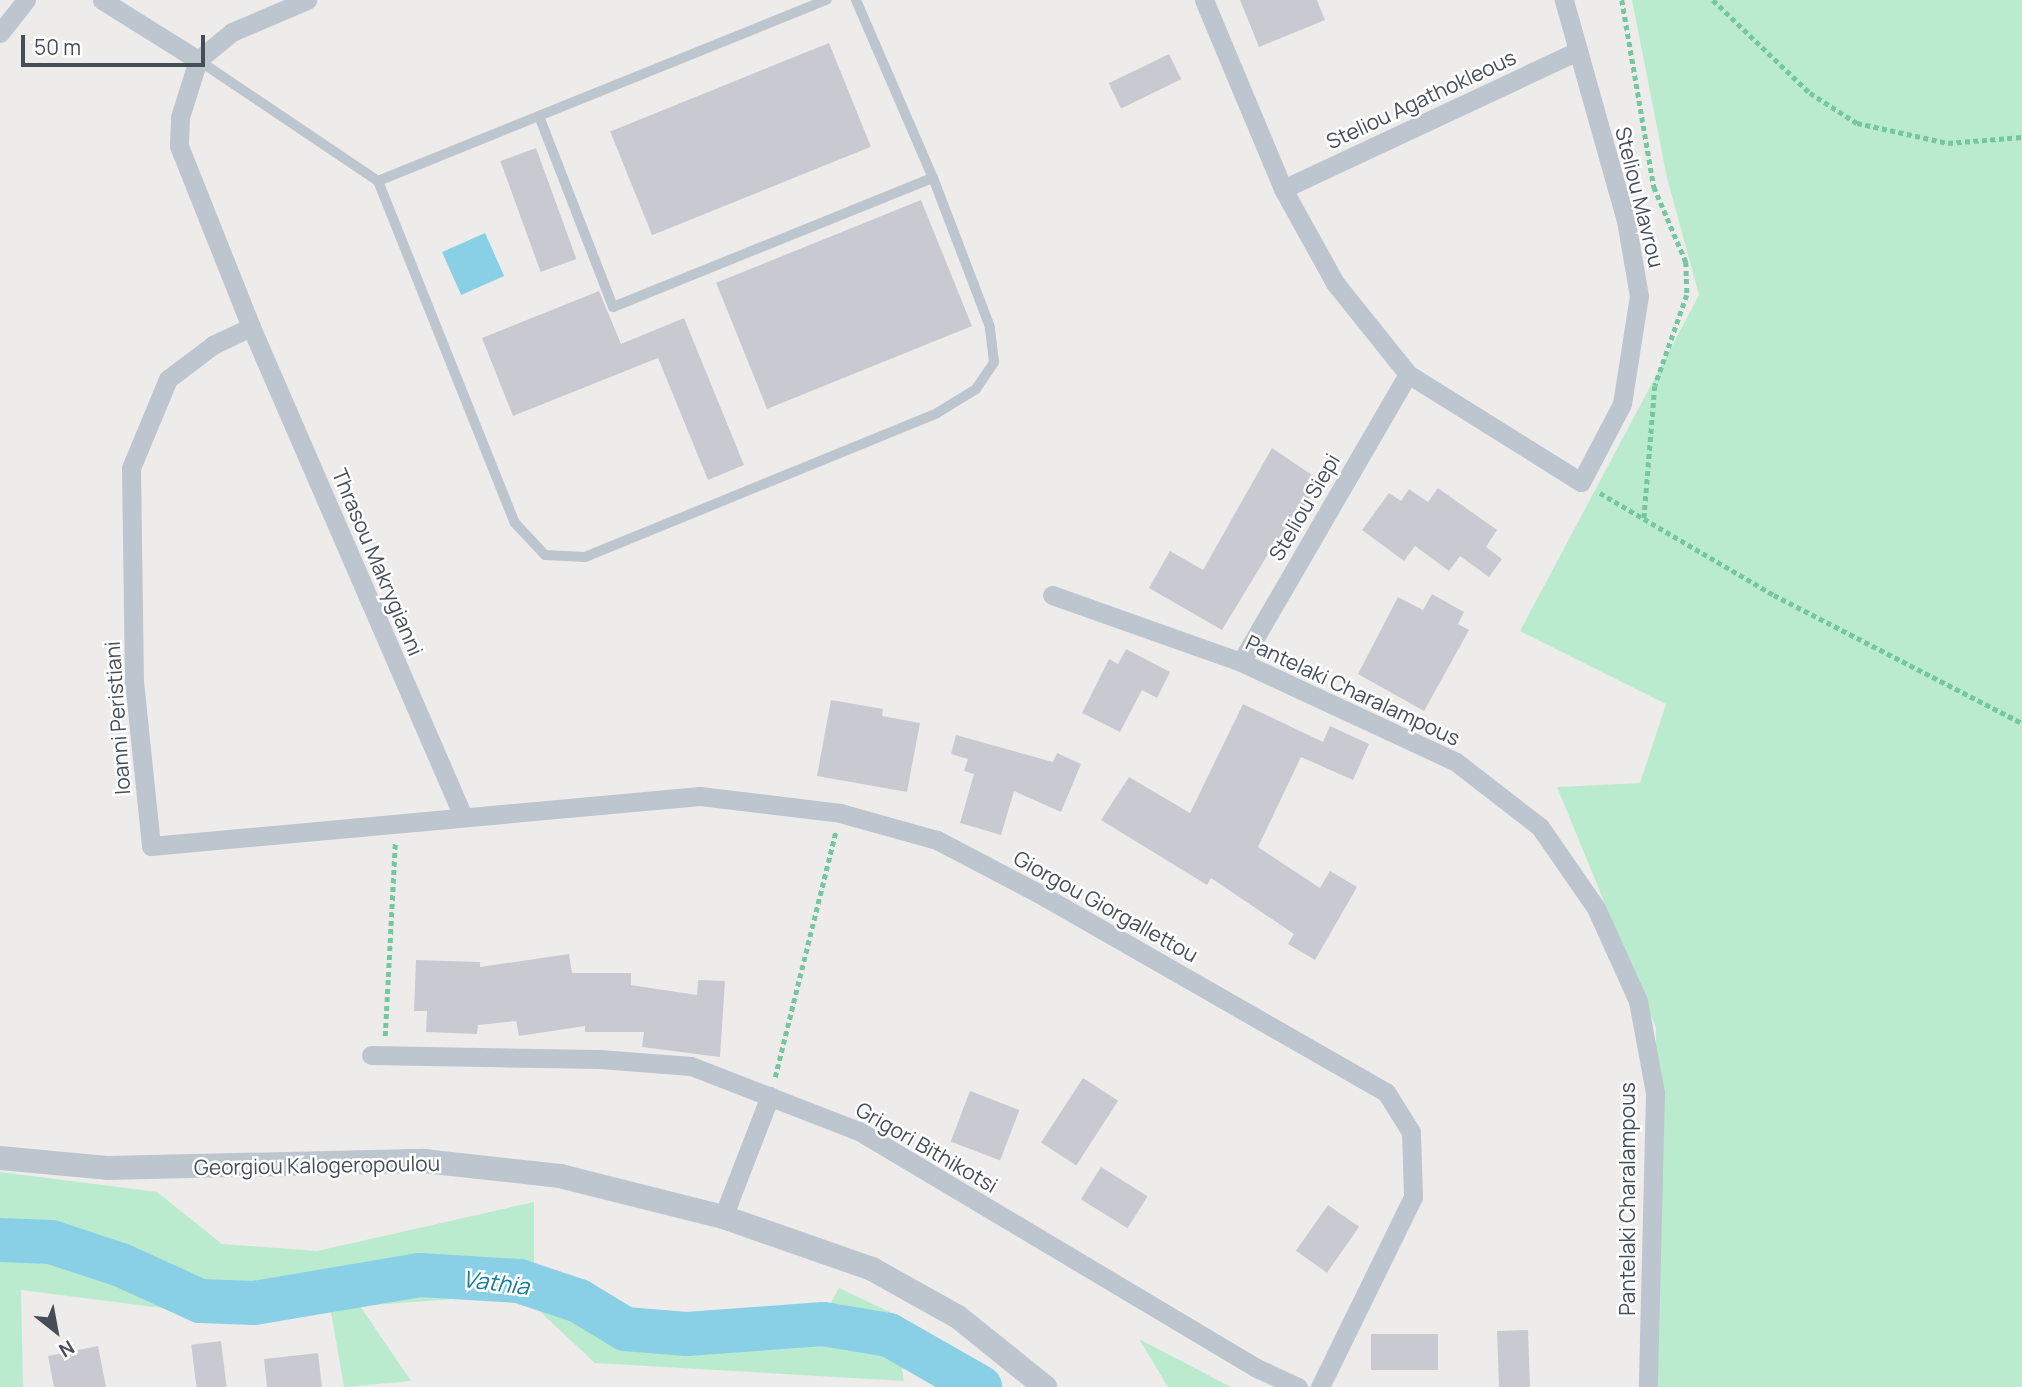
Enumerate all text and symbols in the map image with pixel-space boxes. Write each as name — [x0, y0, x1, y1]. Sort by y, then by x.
scale bar — [24, 21, 208, 65]
text: 50 m — [34, 33, 81, 61]
street label: Steliou Agathokleous — [1322, 44, 1520, 154]
street label: Steliou Mavrou — [1610, 124, 1670, 270]
street label: Steliou Siepi — [1263, 449, 1345, 565]
street label: Thrasou Makrygianni — [327, 465, 429, 659]
street label: Pantelaki Charalampous — [1242, 629, 1464, 751]
street label: Ioanni Peristiani — [99, 640, 135, 796]
street label: Giorgou Giorgallettou — [1009, 845, 1203, 967]
street label: Pantelaki Charalampous — [1614, 1082, 1640, 1316]
street label: Grigori Bithikotsi — [852, 1096, 1002, 1198]
street label: Georgiou Kalogeropoulou — [194, 1150, 440, 1180]
water label: Vathia — [461, 1264, 531, 1300]
north arrow — [21, 1296, 91, 1366]
text: N — [54, 1334, 79, 1364]

